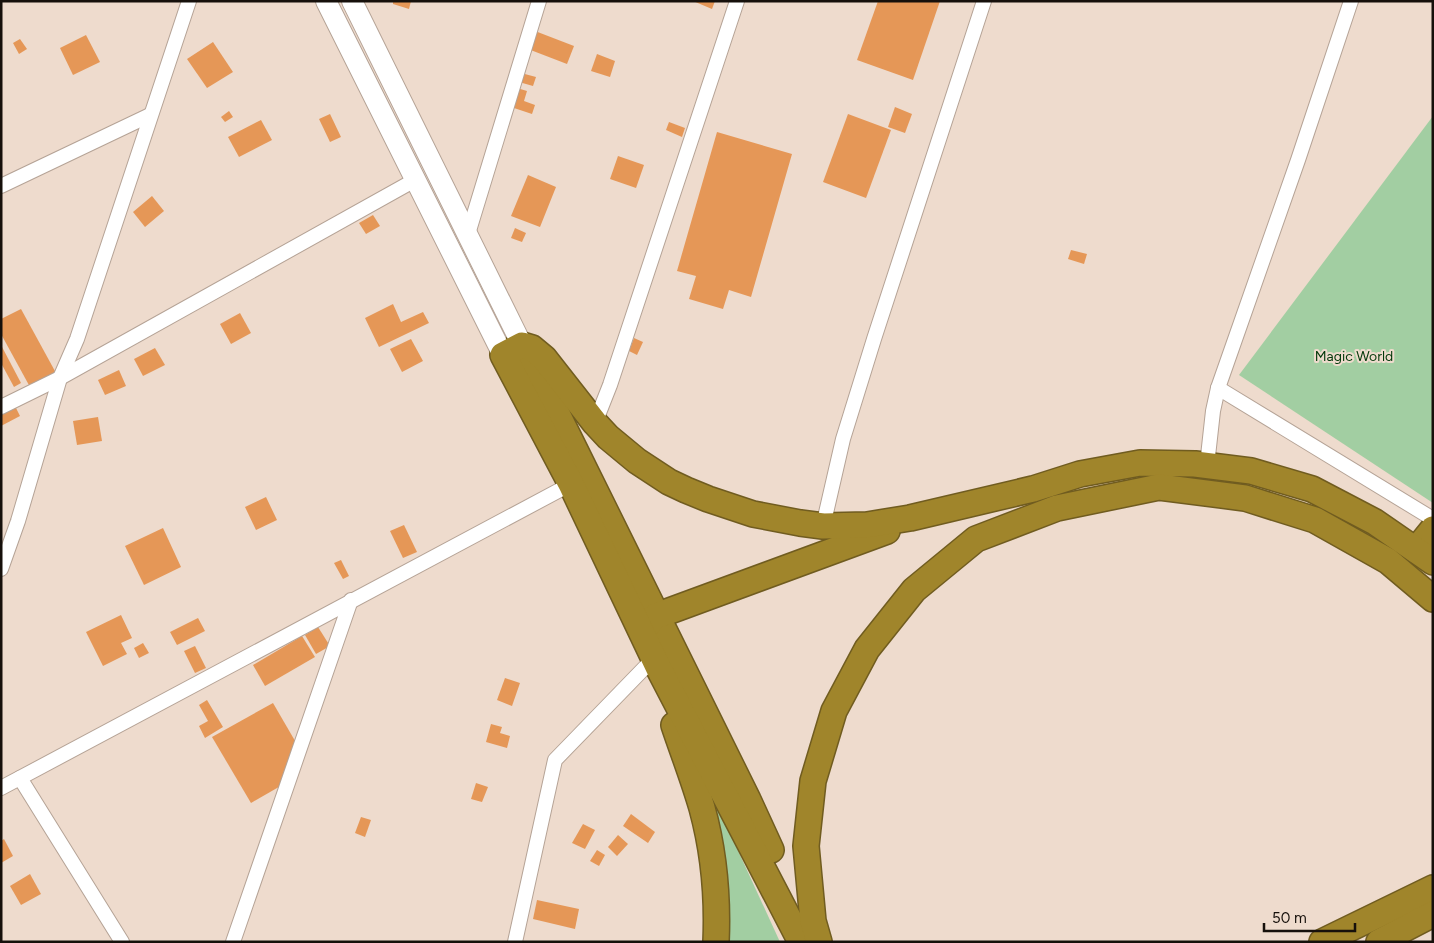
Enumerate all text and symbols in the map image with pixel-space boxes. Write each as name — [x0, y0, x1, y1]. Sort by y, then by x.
park label: Magic World — [1315, 348, 1393, 365]
scale bar — [1264, 900, 1355, 932]
text: 50 m — [1272, 909, 1307, 927]

